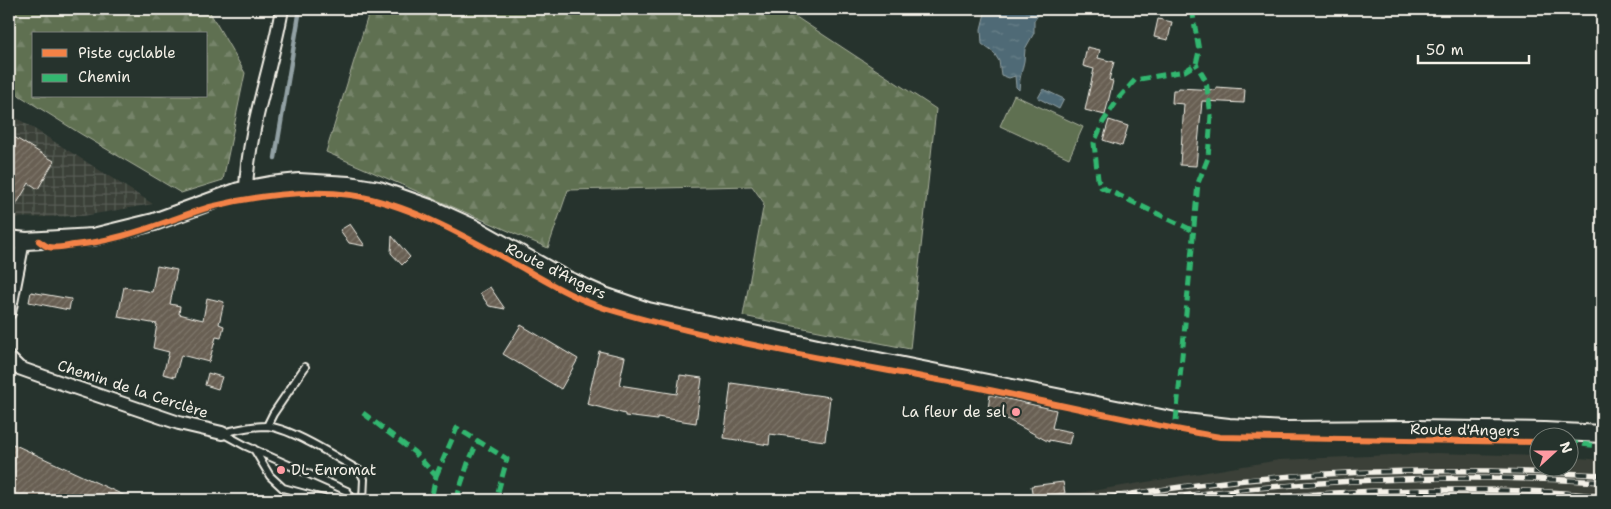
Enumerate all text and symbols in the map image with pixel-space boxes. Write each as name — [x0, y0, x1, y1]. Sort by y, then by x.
legend — [32, 32, 208, 98]
scale bar — [1418, 32, 1530, 64]
text: 50 m — [1426, 40, 1464, 60]
text: Piste cyclable — [78, 43, 176, 63]
text: Chemin — [78, 67, 131, 87]
street label: Route d'Angers — [502, 238, 610, 304]
street label: Chemin de la Cerclère — [55, 355, 211, 423]
place label: La fleur de sel — [901, 402, 1006, 422]
marker: La fleur de sel — [1010, 406, 1022, 418]
street label: Route d'Angers — [1410, 419, 1520, 441]
north arrow — [1528, 426, 1578, 476]
text: N — [1556, 439, 1577, 456]
place label: DL Enromat — [291, 460, 376, 480]
marker: DL Enromat — [275, 464, 287, 476]

